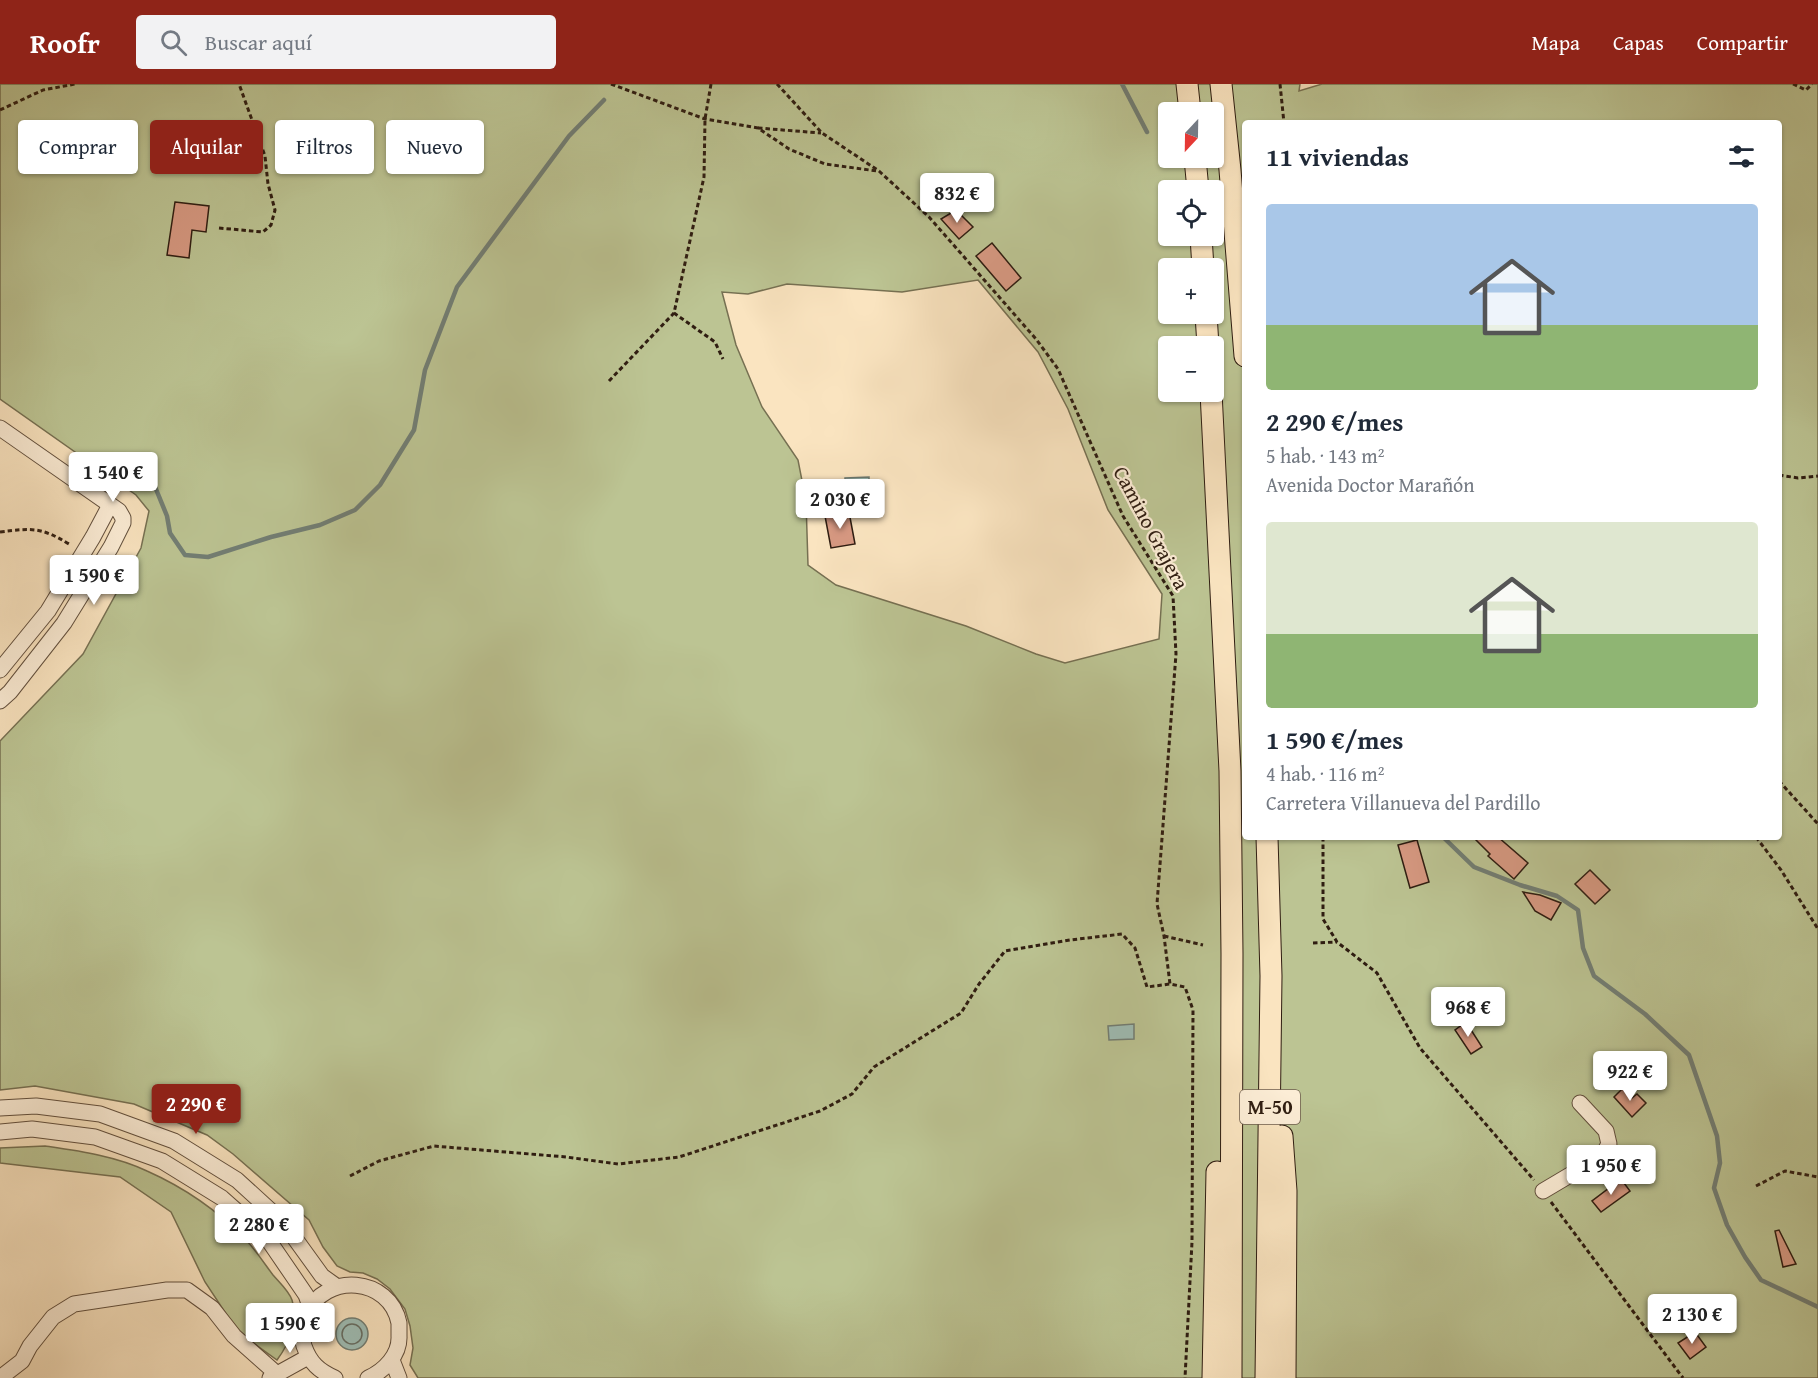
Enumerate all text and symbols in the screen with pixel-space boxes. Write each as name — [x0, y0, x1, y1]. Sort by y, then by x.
search box — [136, 15, 556, 69]
text: Roofr — [30, 22, 100, 63]
icon: search — [157, 26, 190, 59]
text: Buscar aquí — [205, 26, 312, 58]
text: Mapa — [1531, 27, 1580, 58]
text: Capas — [1613, 27, 1664, 58]
text: Compartir — [1697, 27, 1788, 58]
north arrow — [1158, 102, 1224, 168]
map controls — [1158, 102, 1224, 402]
chip: Comprar — [18, 120, 138, 174]
chip: Alquilar — [150, 120, 263, 174]
chip: Filtros — [275, 120, 374, 174]
chip: Nuevo — [386, 120, 484, 174]
text: 11 viviendas — [1266, 137, 1409, 176]
icon: filters — [1725, 140, 1758, 173]
pin: 832 € — [915, 173, 999, 224]
text: 832 € — [934, 178, 980, 207]
button: locate — [1158, 180, 1224, 246]
icon: home — [1458, 243, 1566, 351]
button: + — [1158, 258, 1224, 324]
button: − — [1158, 336, 1224, 402]
text: 2 290 €/mes — [1266, 402, 1403, 441]
text: 5 hab. · 143 m² — [1266, 441, 1384, 470]
pin: 1 540 € — [58, 452, 168, 503]
text: 1 540 € — [83, 457, 143, 486]
street label: Camino Grajera — [1106, 460, 1197, 595]
text: Avenida Doctor Marañón — [1266, 470, 1475, 499]
pin: 2 030 € — [785, 479, 895, 530]
text: 2 030 € — [810, 484, 870, 513]
pin: 1 590 € — [39, 555, 149, 606]
text: 1 590 € — [64, 560, 124, 589]
icon: home — [1458, 561, 1566, 669]
text: 1 590 €/mes — [1266, 720, 1403, 759]
text: 4 hab. · 116 m² — [1266, 759, 1384, 788]
text: Carretera Villanueva del Pardillo — [1266, 788, 1541, 817]
pin: 968 € — [1426, 987, 1510, 1038]
text: 968 € — [1445, 992, 1491, 1021]
pin: 922 € — [1588, 1051, 1672, 1102]
text: 922 € — [1607, 1056, 1653, 1085]
pin: 2 290 € — [141, 1084, 251, 1135]
text: 2 290 € — [166, 1089, 226, 1118]
road number: M-50 — [1240, 1090, 1300, 1124]
pin: 1 950 € — [1556, 1145, 1666, 1196]
text: 1 950 € — [1581, 1150, 1641, 1179]
pin: 2 280 € — [204, 1204, 314, 1255]
text: 2 280 € — [229, 1209, 289, 1238]
pin: 2 130 € — [1637, 1294, 1747, 1345]
text: 2 130 € — [1662, 1299, 1722, 1328]
pin: 1 590 € — [235, 1303, 345, 1354]
text: 1 590 € — [260, 1308, 320, 1337]

